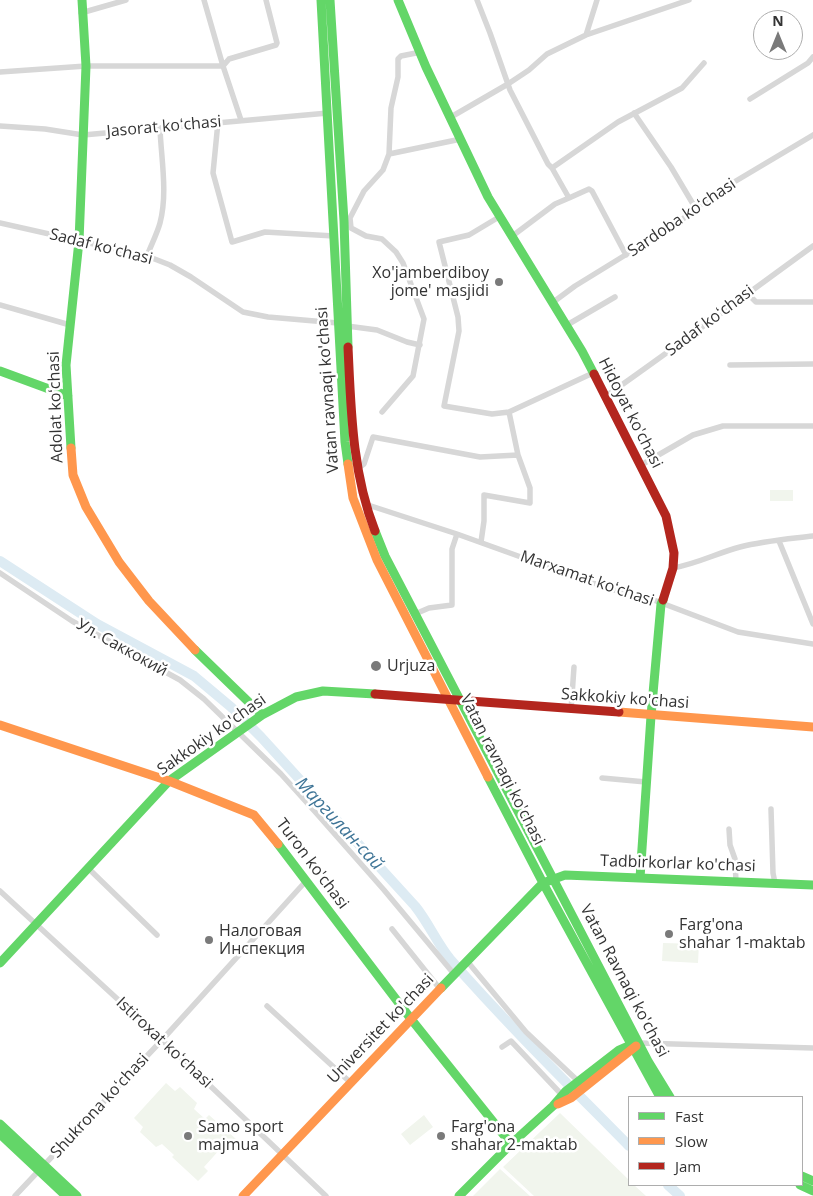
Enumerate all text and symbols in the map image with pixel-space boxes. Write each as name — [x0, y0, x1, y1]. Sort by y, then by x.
north arrow — [753, 10, 803, 60]
text: N — [772, 11, 784, 30]
street label: Jasorat koʻchasi — [106, 112, 222, 142]
street label: Sardoba koʻchasi — [624, 175, 740, 261]
street label: Sadaf koʻchasi — [47, 225, 155, 269]
place label: Xo'jamberdiboy jome' masjidi — [372, 263, 489, 301]
marker: Xo'jamberdiboy jome' masjidi — [493, 276, 505, 288]
street label: Sadaf koʻchasi — [662, 282, 758, 360]
street label: Vatan ravnaqi ko'chasi — [313, 306, 343, 474]
street label: Adolat koʻchasi — [44, 351, 68, 463]
street label: Hidoyat ko'chasi — [594, 354, 666, 472]
street label: Marxamat koʻchasi — [518, 547, 656, 611]
street label: Ул. Саккокий — [73, 615, 171, 681]
place label: Urjuza — [387, 656, 435, 676]
marker: Urjuza — [369, 659, 383, 673]
street label: Sakkokiy ko'chasi — [560, 685, 690, 713]
street label: Sakkokiy ko'chasi — [154, 690, 270, 780]
street label: Vatan ravnaqi ko'chasi — [456, 691, 548, 849]
water label: Маргилан-сай — [290, 773, 388, 875]
street label: Turon ko'chasi — [272, 815, 352, 913]
street label: Tadbirkorlar ko'chasi — [600, 852, 756, 876]
street label: Vatan Ravnaqi ko'chasi — [576, 901, 672, 1061]
place label: Farg'ona shahar 1-maktab — [679, 915, 806, 953]
place label: Налоговая Инспекция — [219, 921, 305, 959]
marker: Farg'ona shahar 1-maktab — [663, 928, 675, 940]
marker: Налоговая Инспекция — [203, 934, 215, 946]
street label: Universitet ko'chasi — [324, 970, 438, 1088]
street label: Istiroxat koʻchasi — [112, 993, 216, 1093]
street label: Shukrona koʻchasi — [47, 1050, 153, 1162]
legend — [628, 1096, 803, 1186]
text: Fast — [675, 1106, 704, 1126]
place label: Samo sport majmua — [198, 1117, 284, 1155]
place label: Farg'ona shahar 2-maktab — [451, 1117, 578, 1155]
marker: Samo sport majmua — [182, 1130, 194, 1142]
marker: Farg'ona shahar 2-maktab — [435, 1130, 447, 1142]
text: Slow — [675, 1131, 708, 1151]
text: Jam — [675, 1156, 701, 1176]

